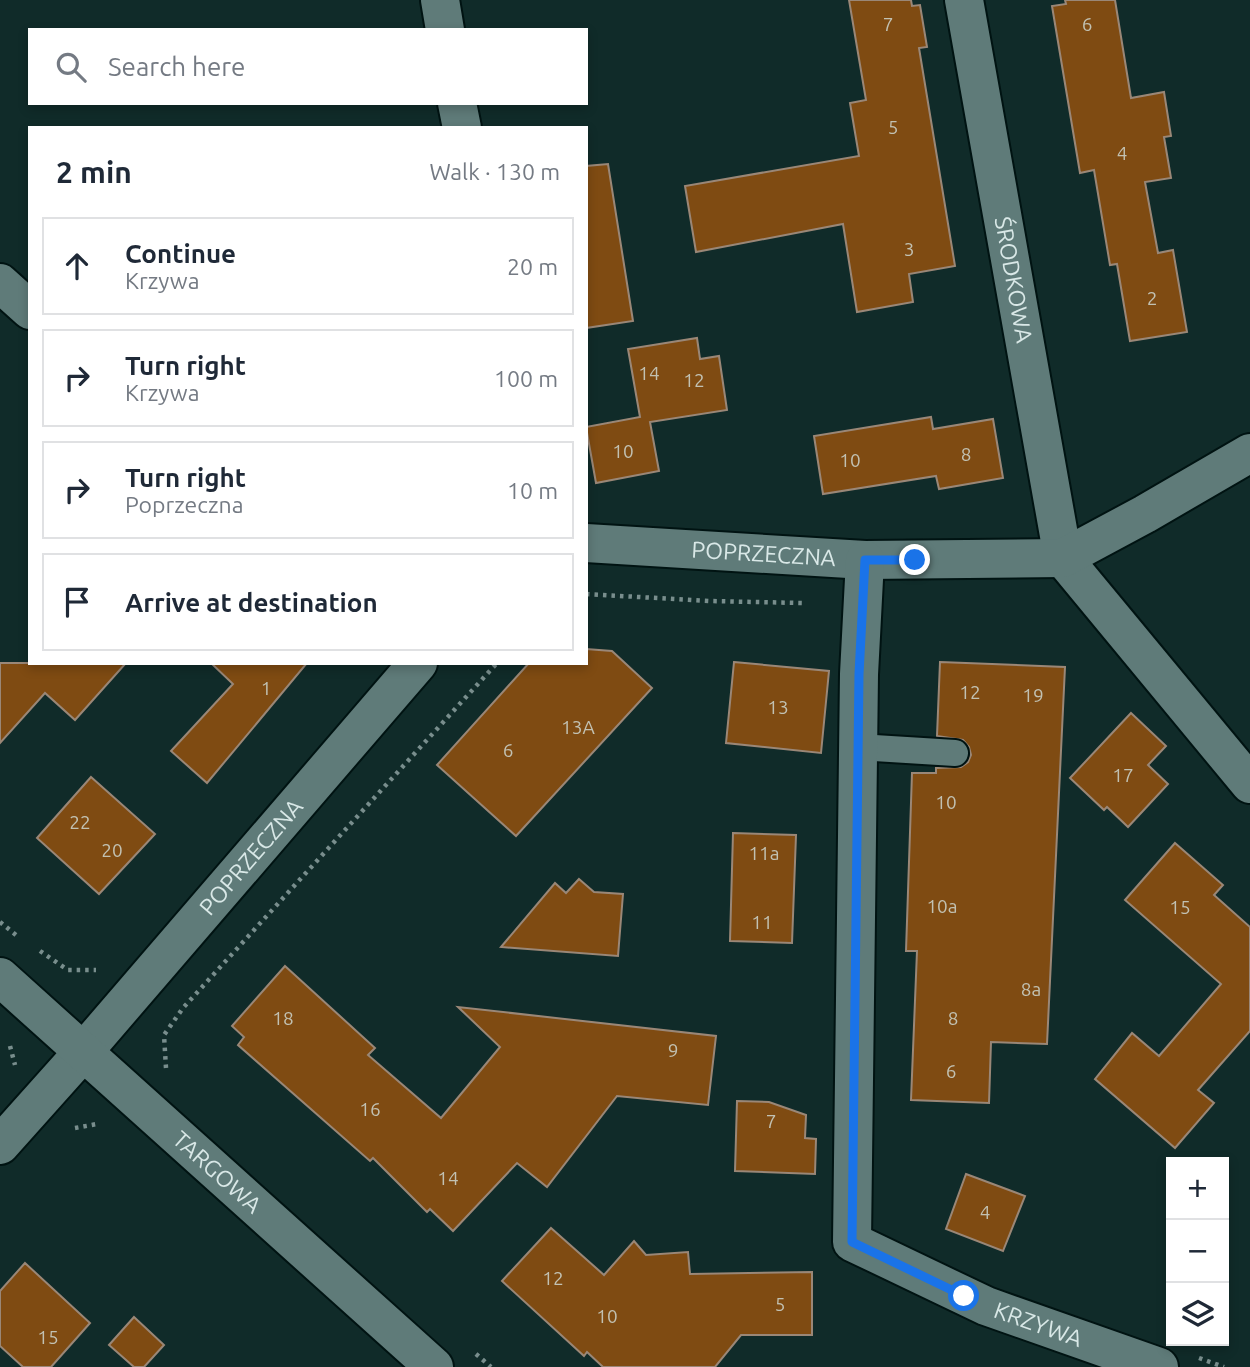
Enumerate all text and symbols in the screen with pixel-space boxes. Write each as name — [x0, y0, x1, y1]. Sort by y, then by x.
house number: 7 — [883, 13, 893, 35]
house number: 6 — [1082, 13, 1092, 35]
search box — [28, 28, 588, 105]
icon: search — [52, 48, 90, 86]
text: Search here — [108, 52, 245, 81]
house number: 5 — [888, 116, 898, 138]
house number: 4 — [1117, 142, 1127, 164]
text: 2 min — [56, 155, 132, 189]
text: Walk · 130 m — [429, 159, 560, 184]
street label: ŚRODKOWA — [991, 214, 1038, 345]
house number: 3 — [904, 238, 914, 260]
text: Continue — [125, 239, 236, 268]
icon: ahead — [58, 247, 96, 285]
text: 20 m — [507, 254, 558, 279]
text: Krzywa — [125, 268, 199, 293]
house number: 2 — [1147, 287, 1157, 309]
text: Turn right — [125, 351, 246, 380]
icon: right — [58, 359, 96, 397]
house number: 14 — [638, 362, 660, 384]
text: 100 m — [494, 366, 558, 391]
house number: 12 — [683, 369, 705, 391]
text: Krzywa — [125, 380, 199, 405]
house number: 10 — [612, 440, 634, 462]
house number: 8 — [961, 443, 971, 465]
house number: 10 — [839, 449, 861, 471]
text: Turn right — [125, 463, 246, 492]
icon: right — [58, 471, 96, 509]
text: 10 m — [507, 478, 558, 503]
text: Poprzeczna — [125, 492, 243, 517]
street label: POPRZECZNA — [691, 536, 837, 570]
route end — [899, 544, 930, 575]
icon: arrive — [58, 583, 96, 621]
text: Arrive at destination — [125, 588, 378, 617]
house number: 1 — [261, 677, 271, 699]
house number: 12 — [959, 681, 981, 703]
house number: 19 — [1022, 684, 1044, 706]
house number: 13 — [767, 696, 789, 718]
house number: 13A — [561, 716, 596, 738]
house number: 6 — [503, 739, 513, 761]
house number: 17 — [1112, 764, 1134, 786]
house number: 10 — [935, 791, 957, 813]
street label: POPRZECZNA — [194, 794, 307, 920]
house number: 22 — [69, 811, 91, 833]
house number: 20 — [101, 839, 123, 861]
house number: 11a — [748, 842, 780, 864]
house number: 10a — [926, 895, 958, 917]
house number: 15 — [1169, 896, 1191, 918]
house number: 11 — [751, 911, 773, 933]
house number: 8a — [1021, 978, 1041, 1000]
house number: 18 — [272, 1007, 294, 1029]
house number: 8 — [948, 1007, 958, 1029]
house number: 9 — [668, 1039, 678, 1061]
house number: 6 — [946, 1060, 956, 1082]
house number: 16 — [359, 1098, 381, 1120]
house number: 7 — [766, 1110, 776, 1132]
street label: TARGOWA — [168, 1126, 267, 1218]
map controls — [1166, 1157, 1229, 1346]
button: + — [1166, 1157, 1229, 1220]
house number: 14 — [437, 1167, 459, 1189]
house number: 4 — [980, 1201, 990, 1223]
button: − — [1166, 1220, 1229, 1283]
house number: 12 — [542, 1267, 564, 1289]
route start — [948, 1280, 979, 1311]
button: layers — [1166, 1283, 1229, 1346]
house number: 5 — [775, 1293, 785, 1315]
street label: KRZYWA — [991, 1297, 1086, 1351]
house number: 10 — [596, 1305, 618, 1327]
house number: 15 — [37, 1326, 59, 1348]

